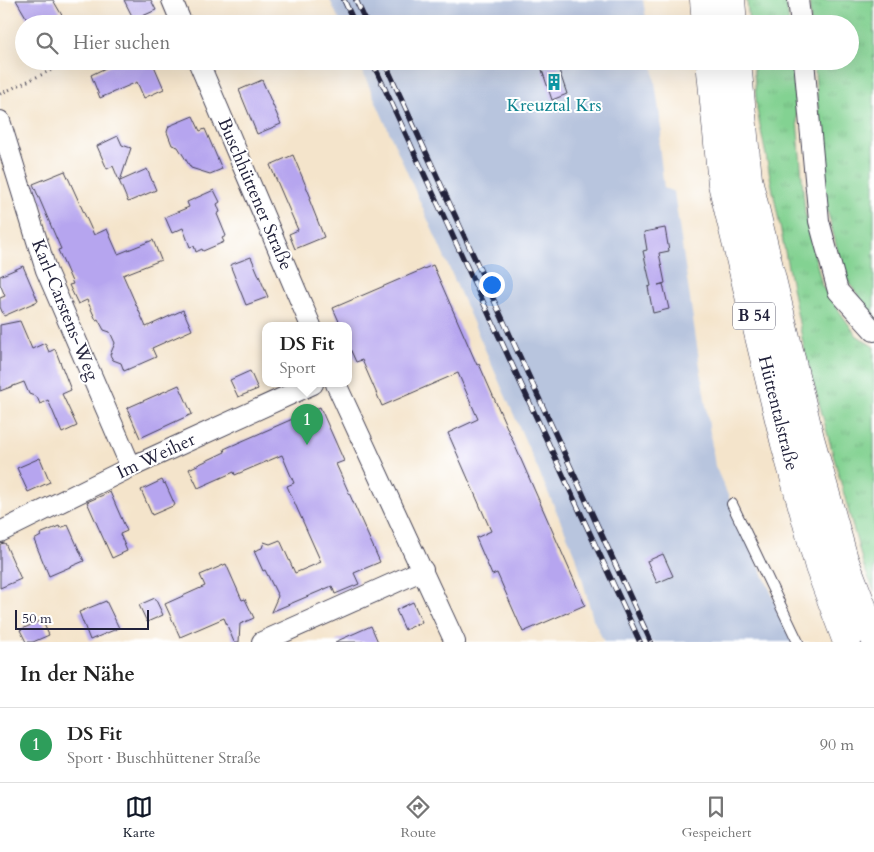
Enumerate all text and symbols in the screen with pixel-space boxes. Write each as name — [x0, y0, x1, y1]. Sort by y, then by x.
search box — [15, 15, 859, 70]
icon: search — [33, 29, 61, 57]
text: Hier suchen — [73, 30, 170, 56]
building icon: Kreuztal Krs — [544, 72, 564, 92]
place label: Kreuztal Krs — [507, 93, 601, 118]
street label: Buschhüttener Straße — [212, 114, 298, 274]
street label: Karl-Carstens-Weg — [25, 235, 105, 385]
your location — [479, 272, 505, 298]
road number: B 54 — [733, 302, 775, 330]
popup — [262, 322, 352, 387]
text: DS Fit — [279, 331, 335, 357]
street label: Hüttentalstraße — [752, 353, 804, 473]
text: Sport — [279, 357, 316, 379]
pin: 1 — [291, 404, 323, 445]
street label: Im Weiher — [113, 427, 200, 485]
scale bar — [15, 607, 149, 630]
text: 50 m — [22, 609, 52, 628]
text: In der Nähe — [20, 660, 135, 689]
text: DS Fit — [67, 721, 122, 747]
text: 1 — [32, 734, 40, 756]
text: 90 m — [820, 734, 854, 756]
text: Sport · Buschhüttener Straße — [67, 747, 261, 769]
tab: Karte — [123, 793, 155, 842]
tab: Route — [400, 793, 436, 842]
tab: Gespeichert — [681, 793, 751, 842]

